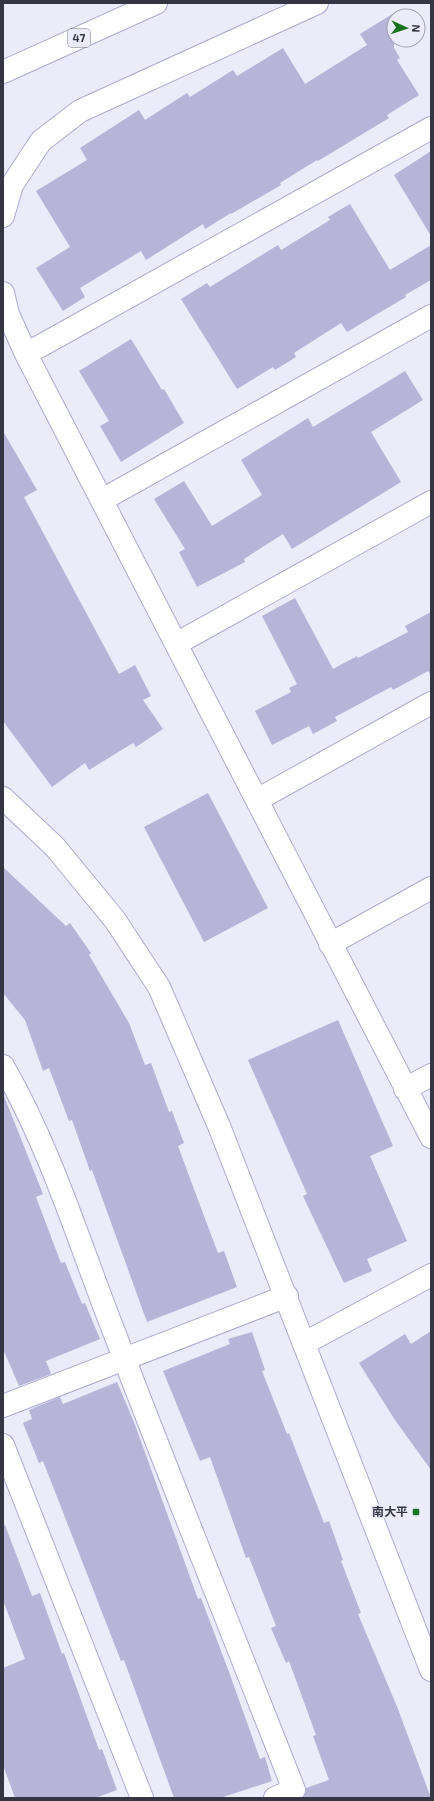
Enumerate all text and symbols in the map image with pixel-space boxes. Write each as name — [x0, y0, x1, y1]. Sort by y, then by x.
north arrow — [386, 8, 426, 48]
text: N — [410, 24, 423, 33]
road number: 47 — [68, 29, 90, 47]
place label: 南大平 — [372, 1504, 408, 1518]
marker: 南大平 — [411, 1507, 421, 1517]

